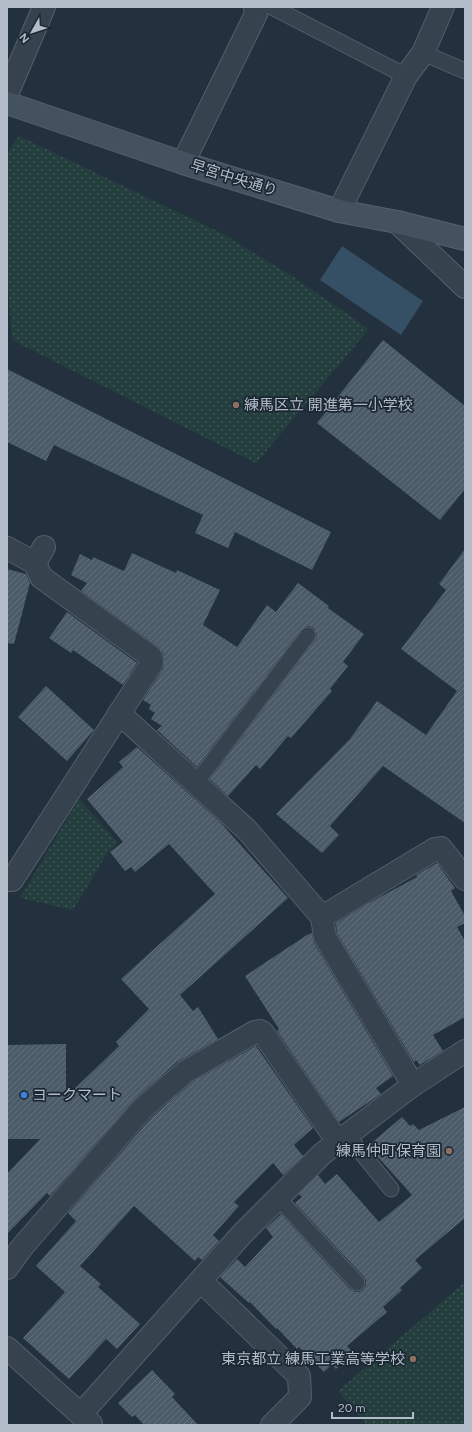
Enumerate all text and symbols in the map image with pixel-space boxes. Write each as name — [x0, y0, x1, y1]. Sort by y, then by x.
north arrow — [12, 12, 52, 52]
text: N — [17, 31, 32, 45]
street label: 早宮中央通り — [188, 156, 280, 200]
place label: 練馬区立 開進第一小学校 — [244, 396, 413, 414]
marker: 練馬区立 開進第一小学校 — [231, 400, 241, 410]
place label: ヨークマート — [32, 1086, 122, 1104]
marker: ヨークマート — [19, 1090, 29, 1100]
place label: 練馬仲町保育園 — [336, 1142, 441, 1160]
marker: 練馬仲町保育園 — [444, 1146, 454, 1156]
place label: 東京都立 練馬工業高等学校 — [221, 1350, 405, 1368]
marker: 東京都立 練馬工業高等学校 — [408, 1354, 418, 1364]
scale bar — [332, 1394, 413, 1420]
text: 20 m — [338, 1401, 366, 1415]

